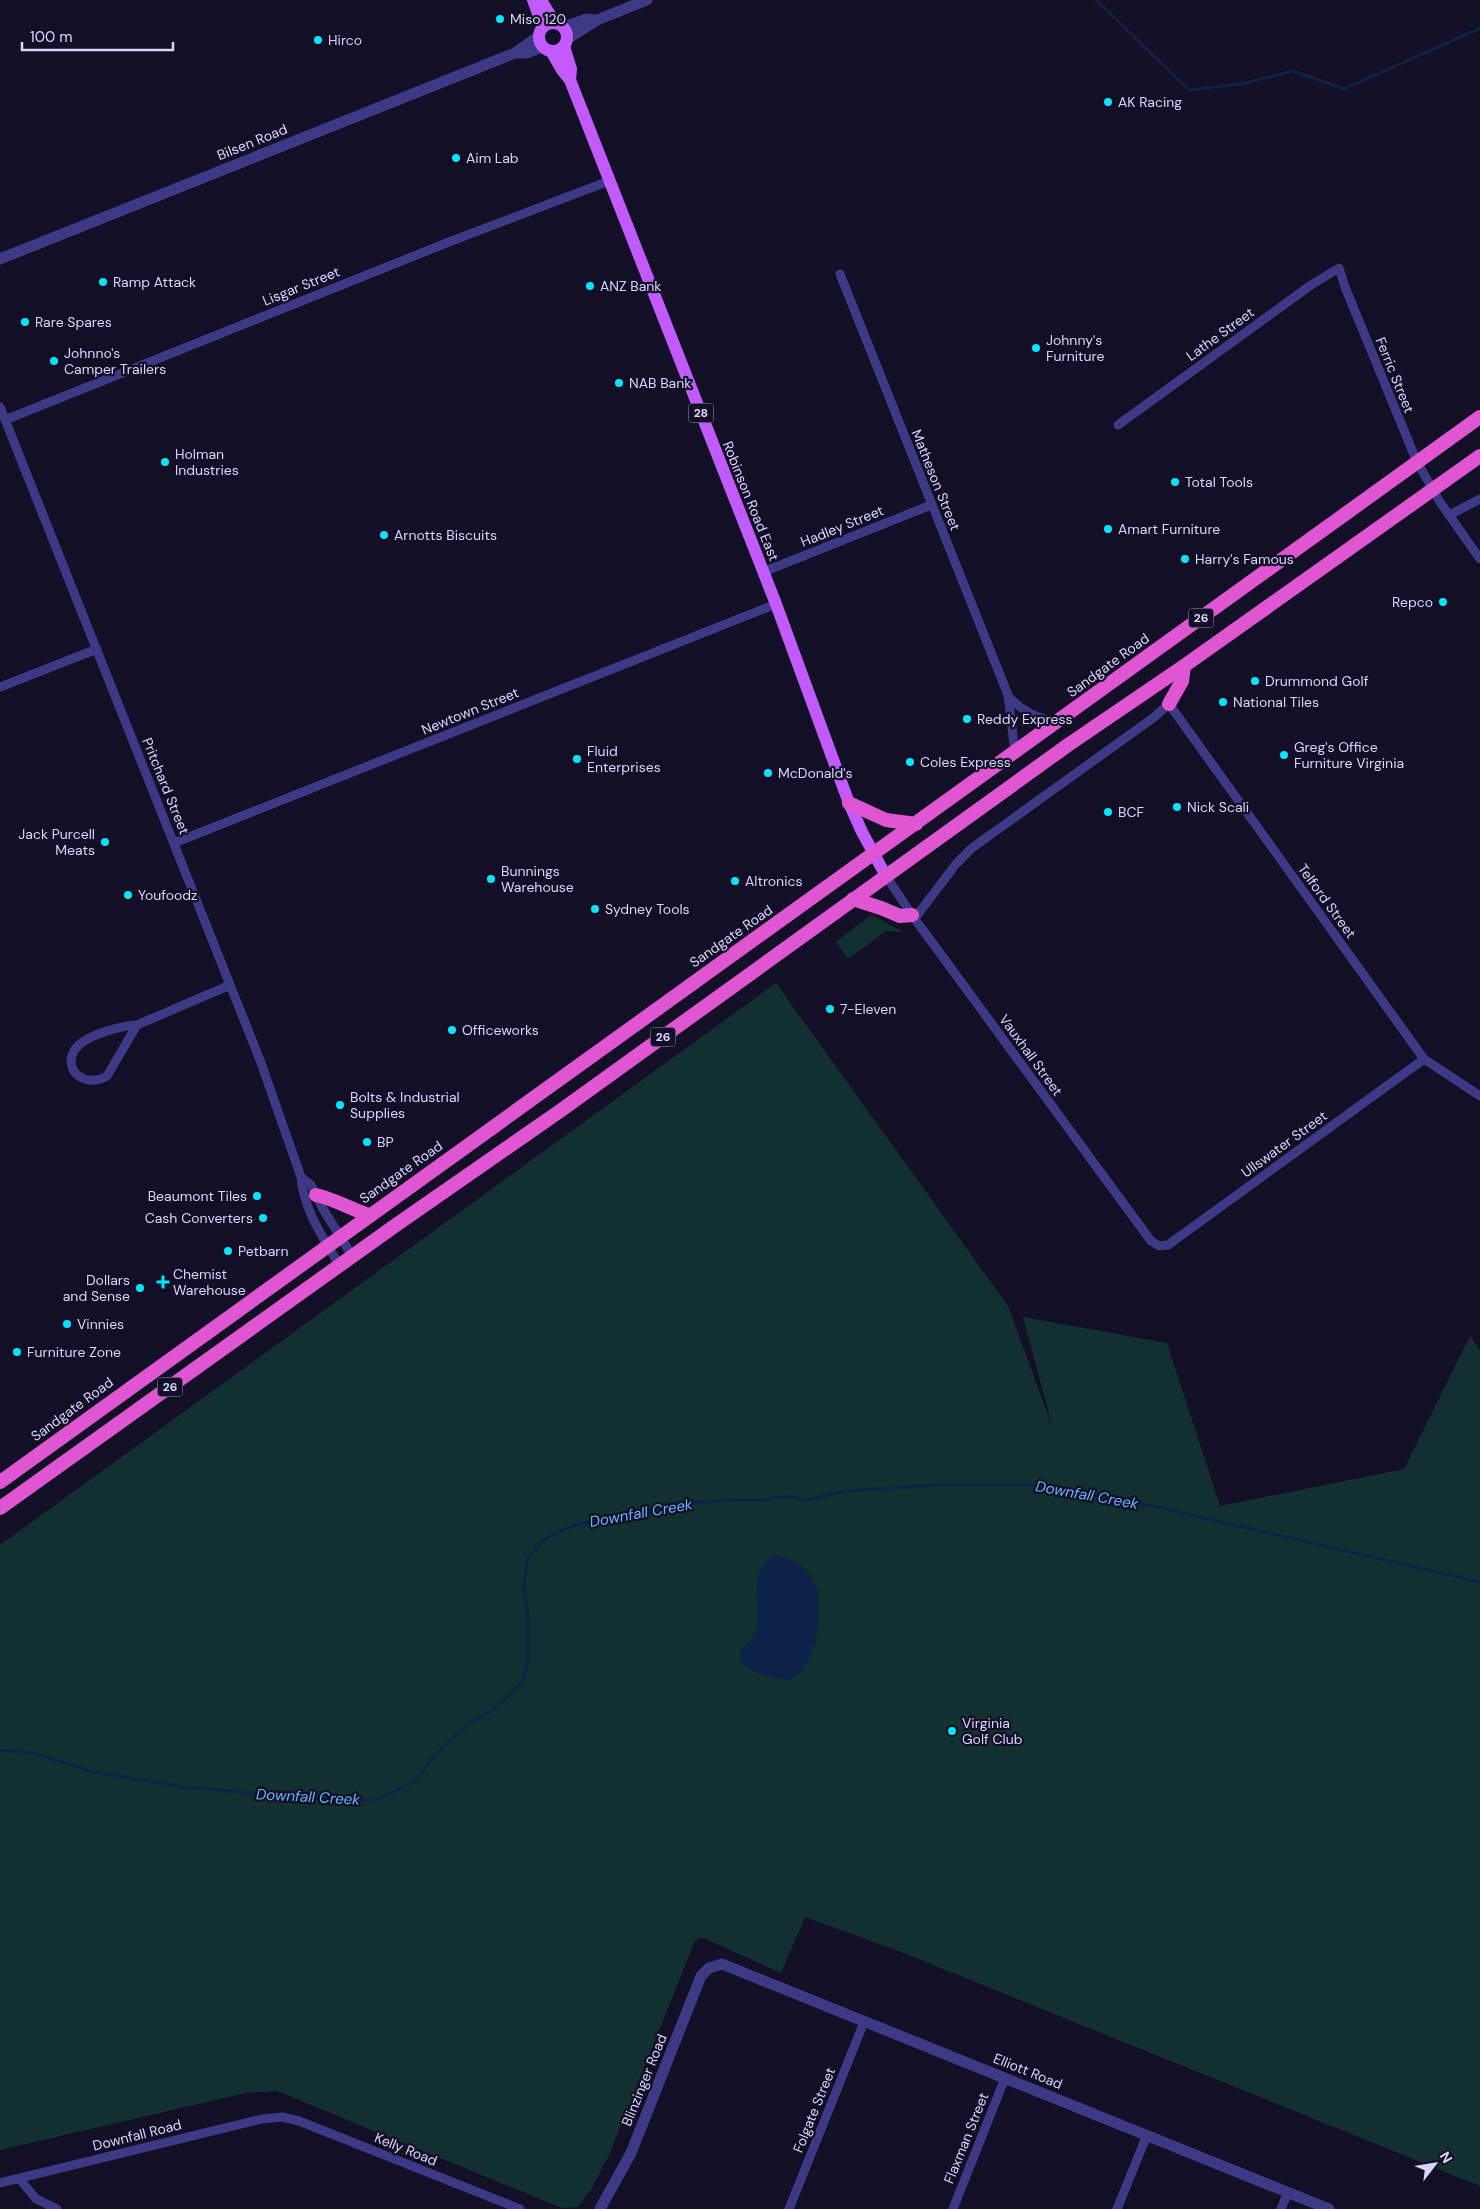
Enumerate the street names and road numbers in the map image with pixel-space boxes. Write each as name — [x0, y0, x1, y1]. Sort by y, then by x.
street label: Bilsen Road — [214, 120, 290, 164]
street label: Lisgar Street — [260, 262, 342, 310]
street label: Lathe Street — [1182, 303, 1258, 365]
street label: Ferric Street — [1372, 334, 1418, 416]
road number: 28 — [688, 403, 714, 422]
street label: Matheson Street — [908, 427, 964, 533]
street label: Robinson Road East — [719, 439, 783, 563]
street label: Hadley Street — [798, 501, 886, 551]
road number: 26 — [1188, 608, 1214, 628]
street label: Sandgate Road — [1063, 629, 1153, 701]
street label: Newtown Street — [419, 683, 521, 739]
street label: Pritchard Street — [138, 735, 194, 837]
street label: Telford Street — [1294, 860, 1360, 942]
street label: Sandgate Road — [686, 901, 776, 971]
street label: Vauxhall Street — [995, 1011, 1067, 1099]
road number: 26 — [650, 1028, 676, 1046]
street label: Ullswater Street — [1238, 1107, 1330, 1181]
street label: Sandgate Road — [356, 1137, 446, 1207]
street label: Sandgate Road — [27, 1373, 117, 1445]
road number: 26 — [158, 1378, 182, 1396]
street label: Blinzinger Road — [617, 2031, 671, 2129]
street label: Elliott Road — [991, 2049, 1065, 2093]
street label: Folgate Street — [789, 2065, 839, 2155]
street label: Flaxman Street — [940, 2090, 992, 2186]
street label: Downfall Road — [91, 2115, 183, 2155]
street label: Kelly Road — [372, 2128, 440, 2170]

